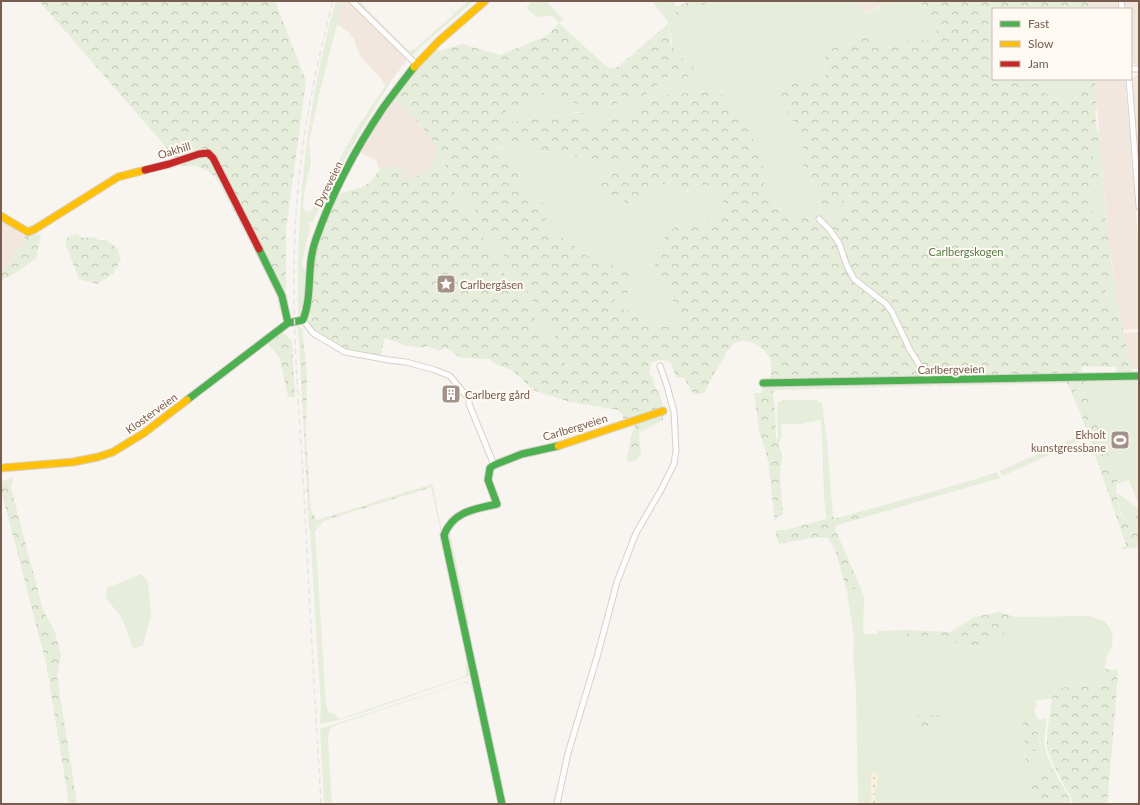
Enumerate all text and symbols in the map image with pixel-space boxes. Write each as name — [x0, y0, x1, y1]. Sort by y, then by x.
legend — [992, 8, 1132, 80]
text: Fast — [1028, 16, 1050, 31]
text: Slow — [1028, 36, 1054, 51]
text: Jam — [1028, 56, 1049, 71]
street label: Oakhill — [156, 139, 192, 161]
street label: Dyreveien — [311, 159, 345, 209]
park label: Carlbergskogen — [929, 245, 1003, 258]
place icon: Carlbergåsen — [435, 273, 457, 295]
place label: Carlbergåsen — [460, 278, 523, 291]
street label: Carlbergveien — [917, 362, 985, 376]
building icon: Carlberg gård — [440, 383, 462, 405]
place label: Carlberg gård — [465, 388, 530, 401]
street label: Klosterveien — [123, 390, 179, 436]
street label: Carlbergveien — [541, 411, 609, 443]
place label: Ekholt kunstgressbane — [1031, 428, 1106, 454]
sports icon: Ekholt kunstgressbane — [1109, 429, 1131, 451]

